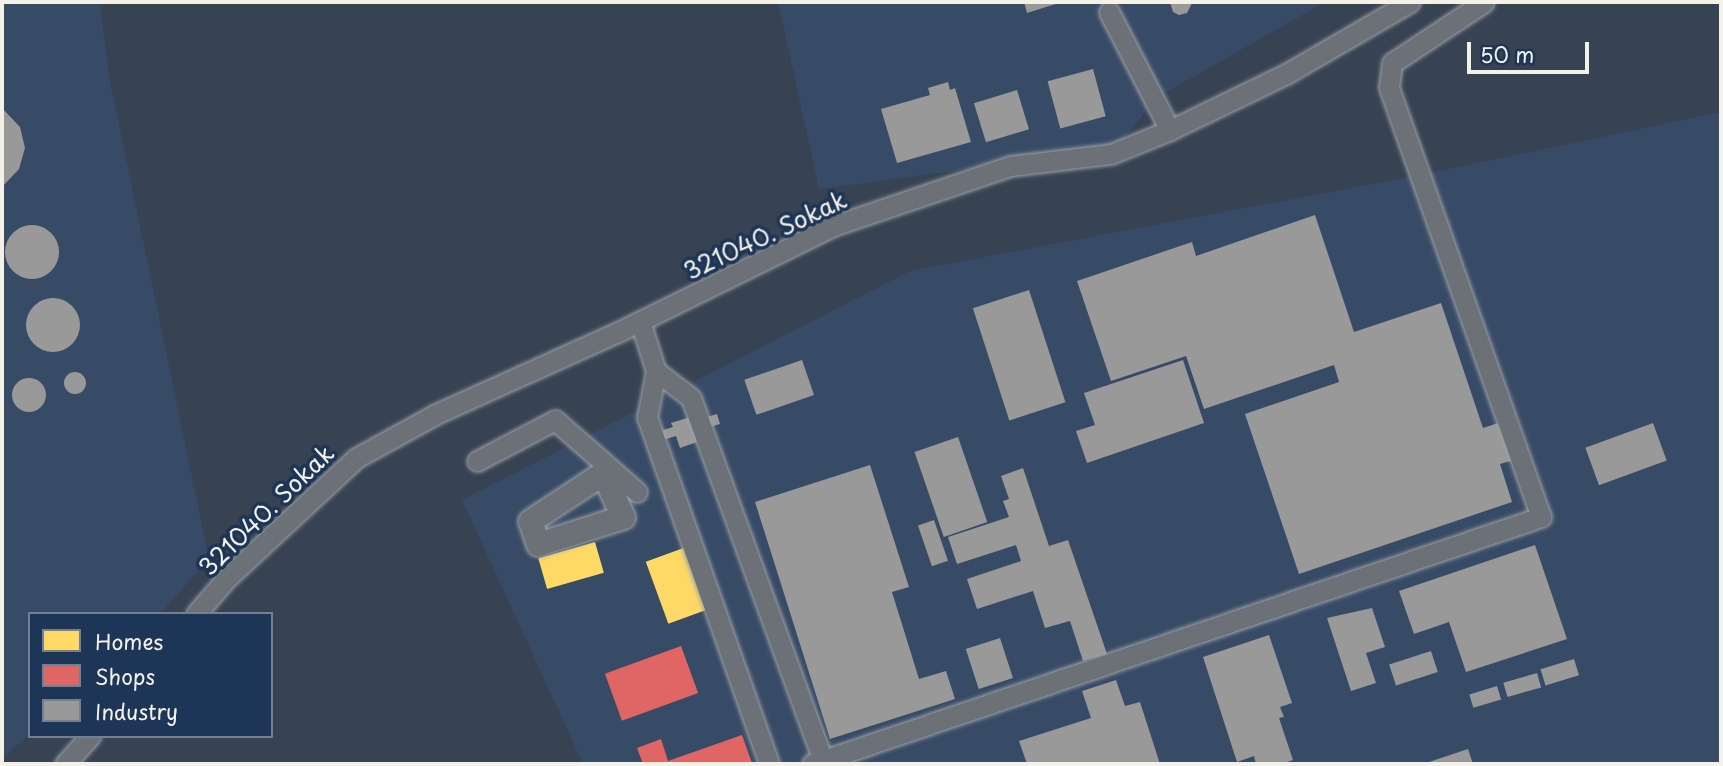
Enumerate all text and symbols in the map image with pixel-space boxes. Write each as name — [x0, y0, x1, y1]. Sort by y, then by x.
scale bar — [1471, 28, 1594, 72]
text: 50 m — [1480, 38, 1534, 70]
street label: 321040. Sokak — [678, 184, 852, 286]
street label: 321040. Sokak — [192, 438, 340, 582]
legend — [28, 612, 273, 738]
text: Homes — [95, 625, 163, 657]
text: Shops — [95, 660, 155, 692]
text: Industry — [95, 695, 178, 727]

